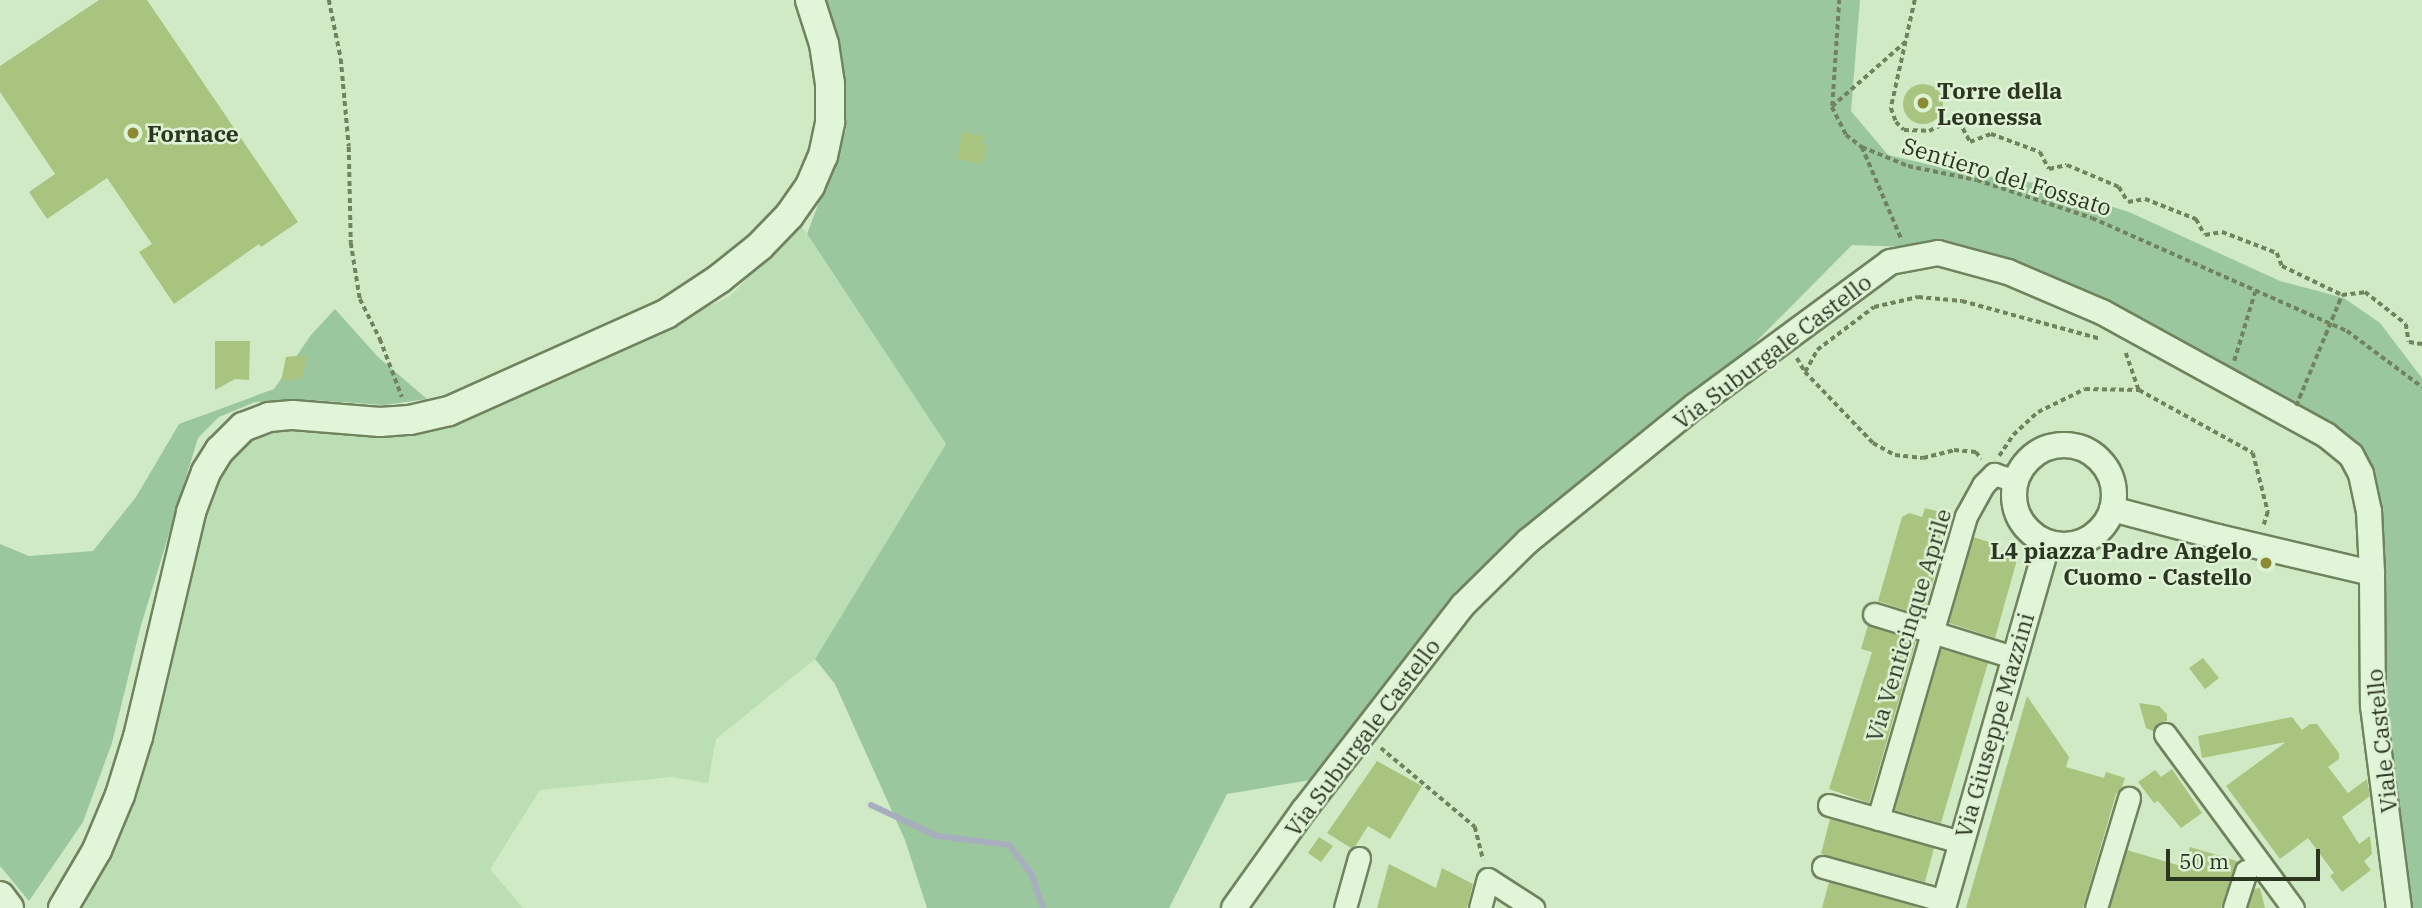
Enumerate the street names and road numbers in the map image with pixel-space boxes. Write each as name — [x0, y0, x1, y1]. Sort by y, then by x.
street label: Sentiero del Fossato — [1899, 131, 2115, 221]
street label: Via Suburgale Castello — [1667, 267, 1877, 435]
street label: Via Venticinque Aprile — [1859, 505, 1957, 745]
street label: Via Giuseppe Mazzini — [1949, 609, 2039, 841]
street label: Via Suburgale Castello — [1278, 632, 1446, 842]
street label: Viale Castello — [2360, 668, 2402, 814]

